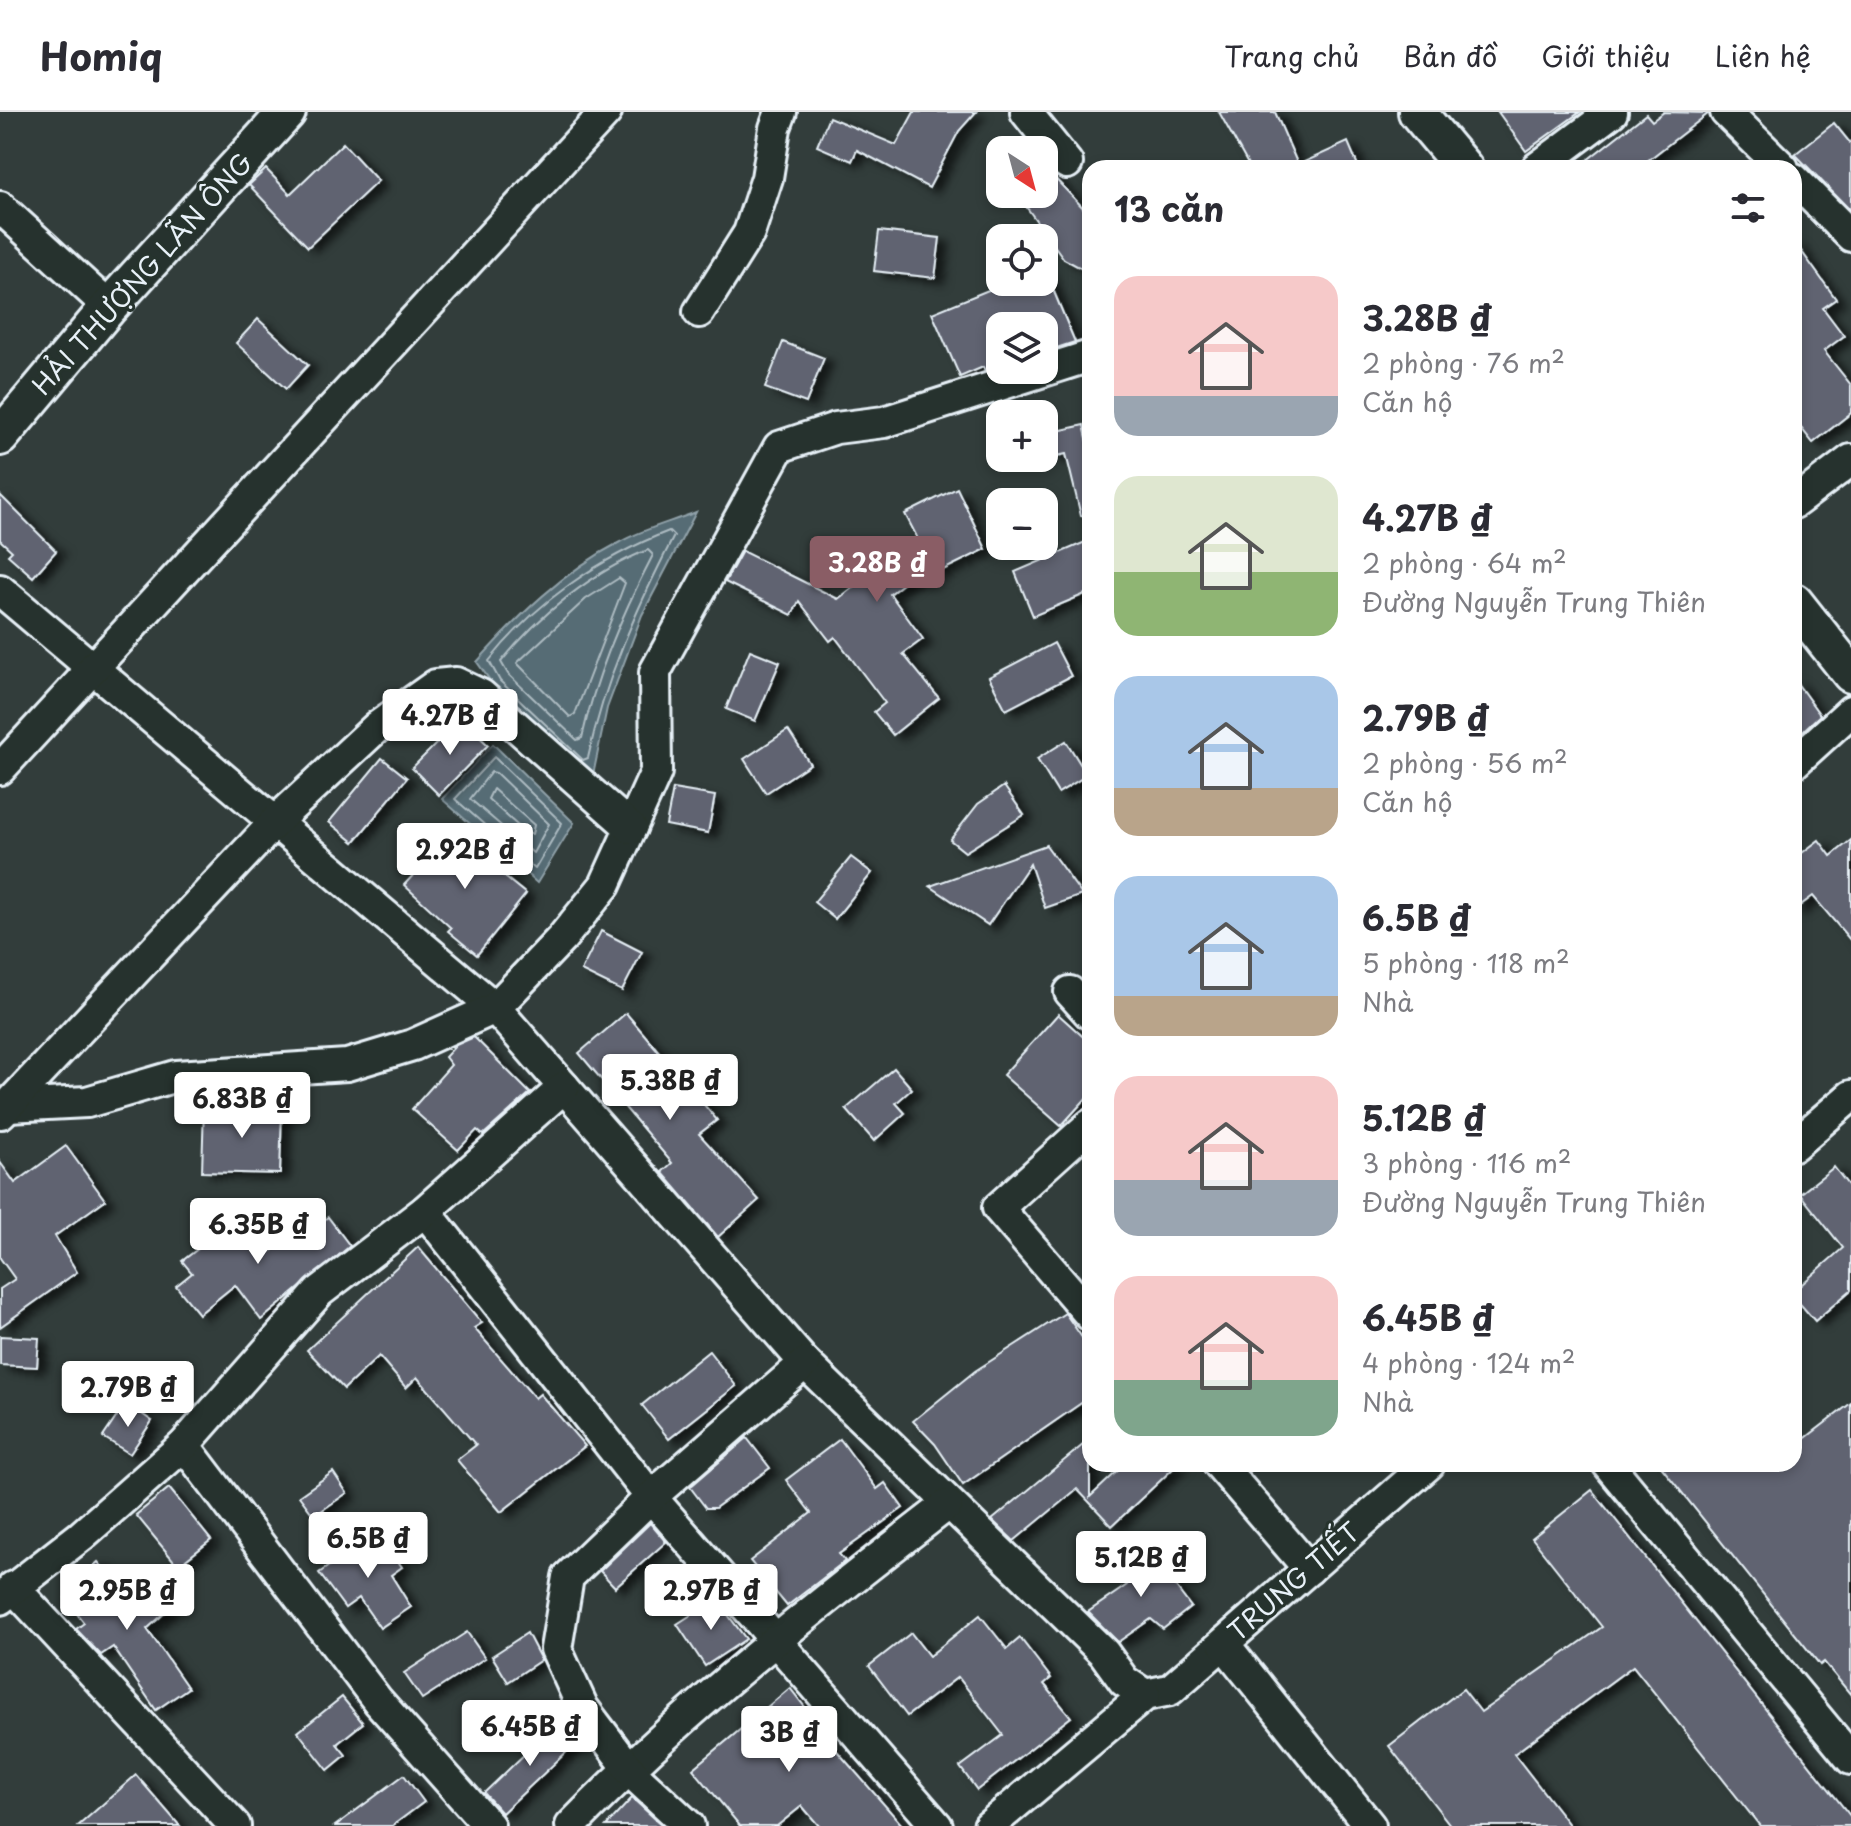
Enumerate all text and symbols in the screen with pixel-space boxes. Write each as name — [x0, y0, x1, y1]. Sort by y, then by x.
text: Homiq — [40, 27, 162, 84]
text: Trang chủ — [1224, 34, 1359, 77]
text: Bản đồ — [1403, 34, 1497, 77]
text: Giới thiệu — [1541, 34, 1671, 77]
text: Liên hệ — [1715, 34, 1811, 77]
north arrow — [986, 136, 1058, 208]
map controls — [986, 136, 1058, 560]
street label: HẢI THƯỢNG LÃN ÔNG — [22, 143, 262, 403]
text: 13 căn — [1114, 182, 1224, 234]
icon: filters — [1726, 186, 1770, 230]
button: locate — [986, 224, 1058, 296]
text: 3.28B ₫ — [1362, 291, 1491, 343]
icon: home — [1178, 308, 1274, 404]
button: layers — [986, 312, 1058, 384]
text: 2 phòng · 76 m² — [1362, 343, 1565, 382]
text: Căn hộ — [1362, 382, 1452, 421]
button: + — [986, 400, 1058, 472]
button: − — [986, 488, 1058, 560]
text: 4.27B ₫ — [1362, 491, 1491, 543]
icon: home — [1178, 508, 1274, 604]
pin: 3.28B ₫ — [803, 536, 951, 604]
text: 3.28B ₫ — [828, 542, 926, 581]
text: 2 phòng · 64 m² — [1362, 543, 1567, 582]
text: Đường Nguyễn Trung Thiên — [1362, 582, 1706, 621]
pin: 4.27B ₫ — [376, 689, 524, 757]
text: 2.79B ₫ — [1362, 691, 1488, 743]
text: 4.27B ₫ — [401, 695, 499, 734]
icon: home — [1178, 708, 1274, 804]
text: 2 phòng · 56 m² — [1362, 743, 1568, 782]
text: Căn hộ — [1362, 782, 1452, 821]
pin: 2.92B ₫ — [391, 823, 539, 891]
text: 2.92B ₫ — [415, 829, 515, 868]
text: 6.5B ₫ — [1362, 891, 1470, 943]
icon: home — [1178, 908, 1274, 1004]
text: 5 phòng · 118 m² — [1362, 943, 1570, 982]
text: Nhà — [1362, 982, 1413, 1021]
pin: 5.38B ₫ — [596, 1054, 744, 1122]
text: 5.38B ₫ — [620, 1060, 720, 1099]
pin: 6.83B ₫ — [168, 1072, 316, 1140]
text: 6.83B ₫ — [192, 1078, 292, 1117]
text: 5.12B ₫ — [1362, 1091, 1485, 1143]
icon: home — [1178, 1108, 1274, 1204]
text: 3 phòng · 116 m² — [1362, 1143, 1571, 1182]
text: Đường Nguyễn Trung Thiên — [1362, 1182, 1706, 1221]
pin: 6.35B ₫ — [184, 1198, 332, 1266]
text: 6.35B ₫ — [208, 1204, 308, 1243]
text: 6.45B ₫ — [1362, 1291, 1493, 1343]
icon: home — [1178, 1308, 1274, 1404]
text: 4 phòng · 124 m² — [1362, 1343, 1575, 1382]
pin: 2.79B ₫ — [54, 1361, 202, 1429]
text: 2.79B ₫ — [80, 1367, 176, 1406]
text: Nhà — [1362, 1382, 1413, 1421]
pin: 6.5B ₫ — [303, 1512, 433, 1580]
street label: TRUNG TIẾT — [1218, 1512, 1368, 1649]
text: 6.5B ₫ — [327, 1518, 409, 1557]
pin: 5.12B ₫ — [1067, 1531, 1215, 1599]
text: 5.12B ₫ — [1094, 1537, 1188, 1576]
pin: 2.95B ₫ — [53, 1564, 201, 1632]
pin: 2.97B ₫ — [637, 1564, 785, 1632]
text: 2.95B ₫ — [78, 1570, 176, 1609]
text: 2.97B ₫ — [663, 1570, 759, 1609]
pin: 6.45B ₫ — [456, 1700, 604, 1768]
text: 6.45B ₫ — [480, 1706, 580, 1745]
pin: 3B ₫ — [742, 1706, 836, 1774]
text: 3B ₫ — [759, 1712, 819, 1751]

